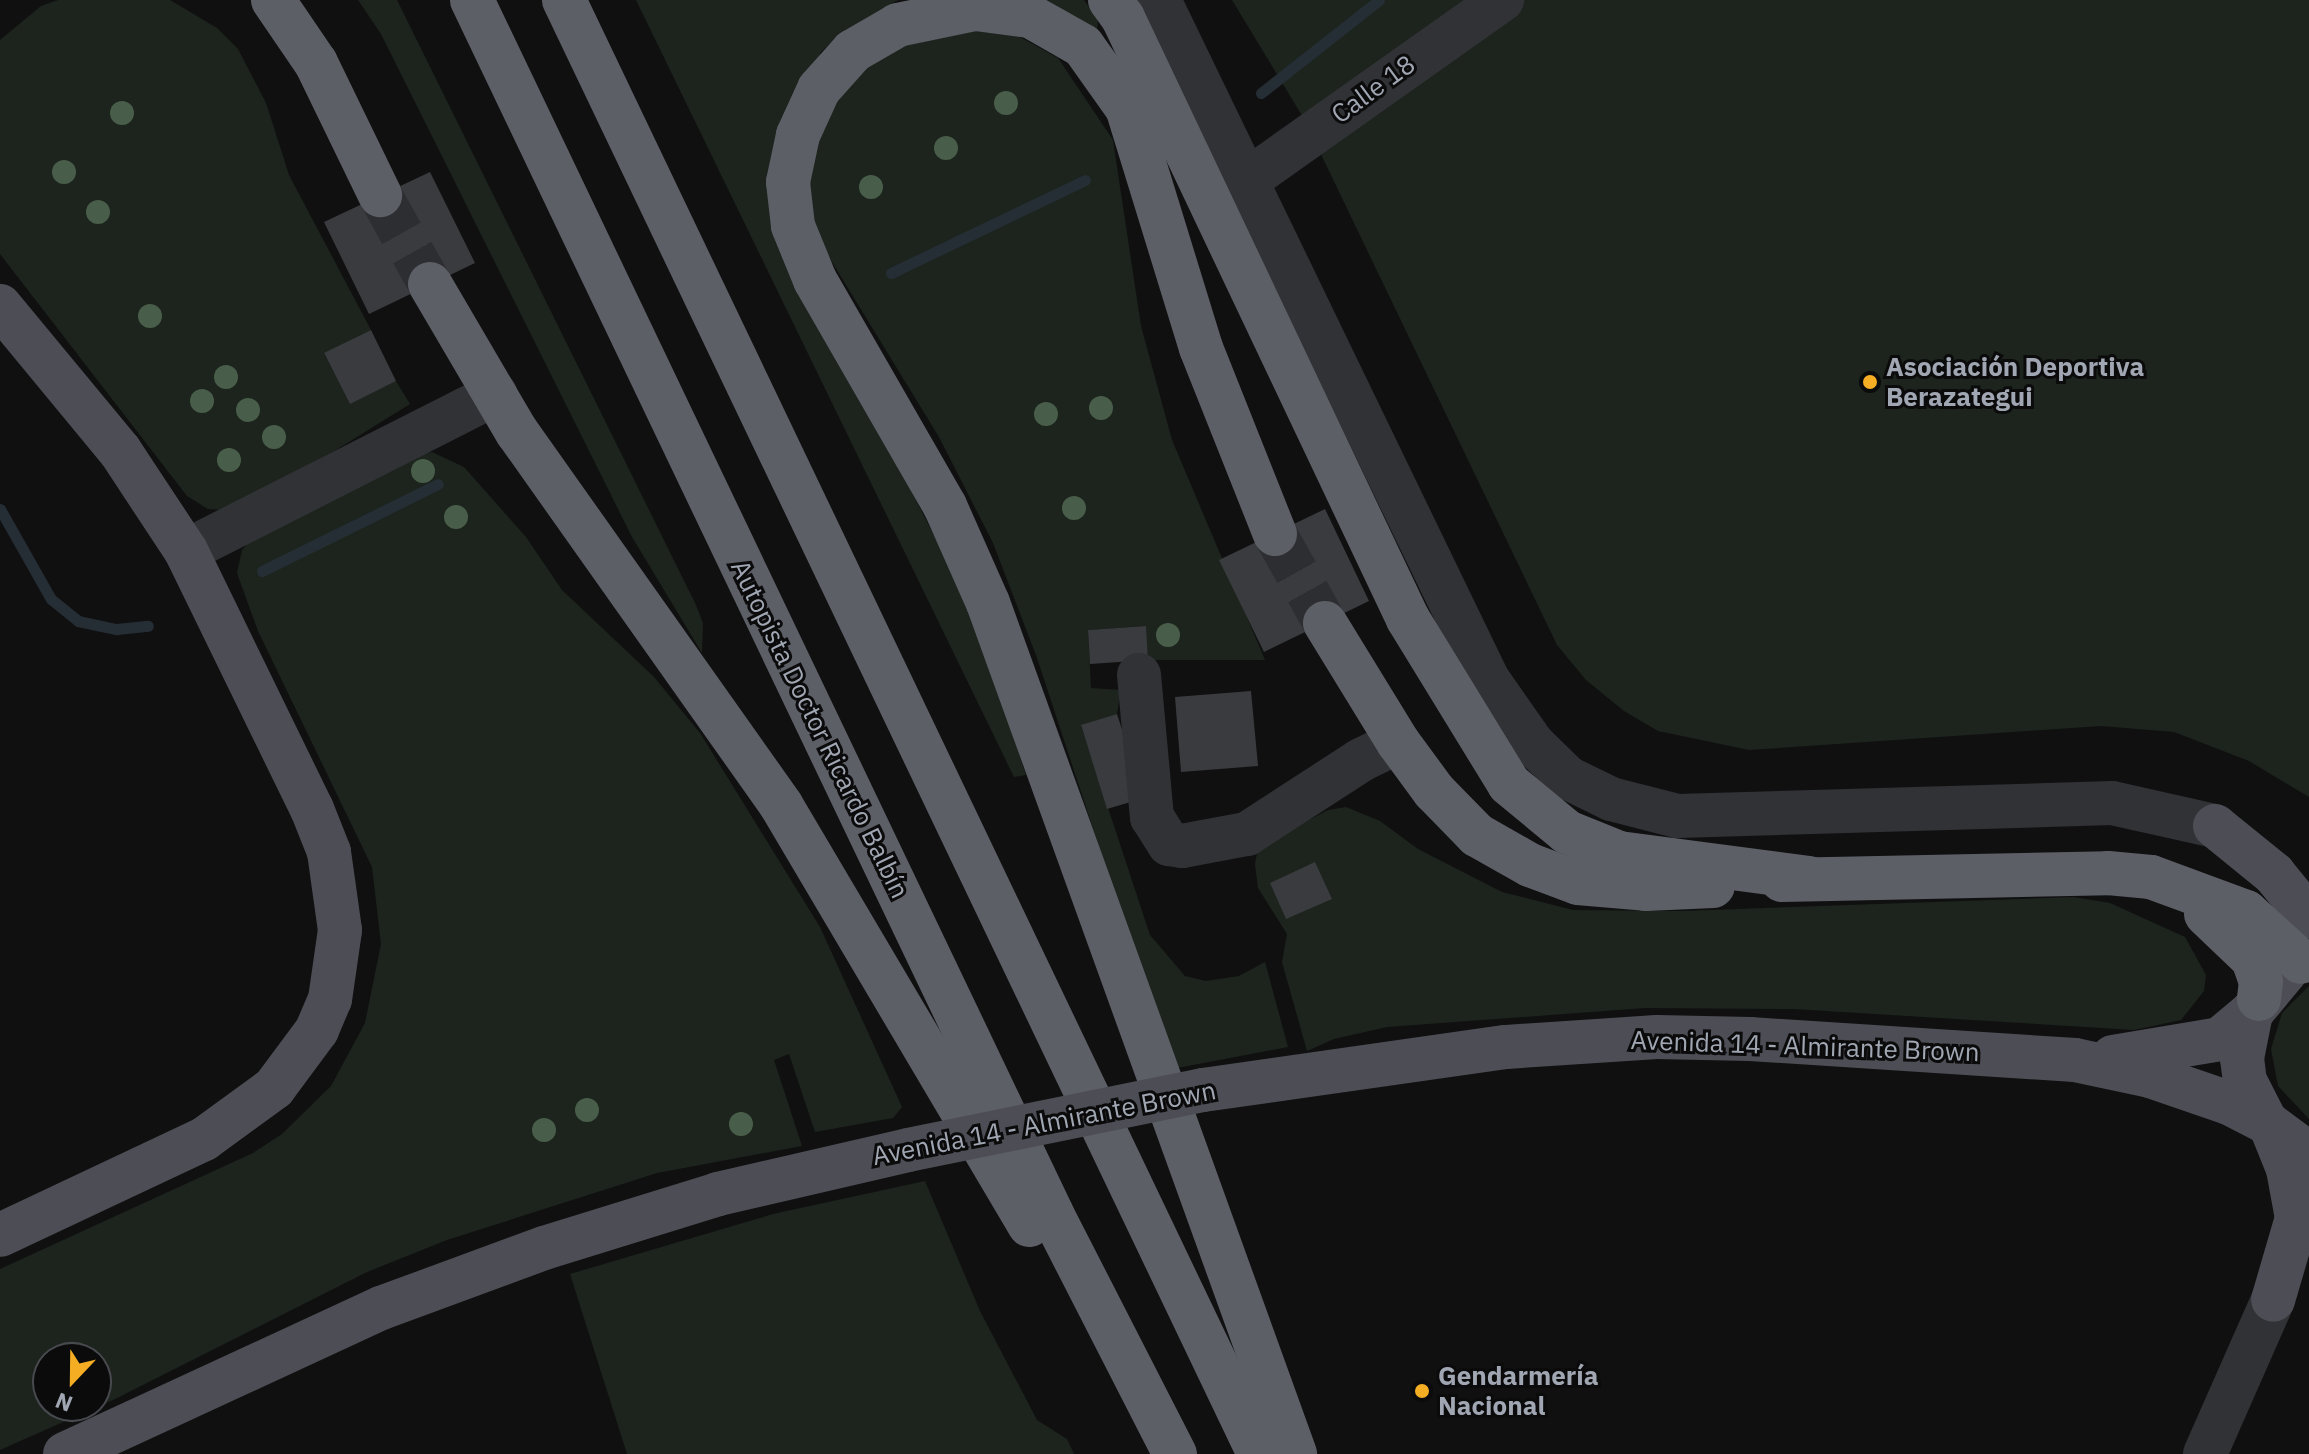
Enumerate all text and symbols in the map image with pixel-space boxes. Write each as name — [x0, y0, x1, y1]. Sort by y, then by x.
street label: Calle 18 — [1325, 48, 1421, 130]
place label: Asociación Deportiva Berazategui — [1886, 351, 2144, 412]
marker: Asociación Deportiva Berazategui — [1861, 373, 1879, 391]
street label: Autopista Doctor Ricardo Balbín — [724, 555, 916, 903]
street label: Avenida 14 - Almirante Brown — [1630, 1024, 1980, 1068]
street label: Avenida 14 - Almirante Brown — [870, 1074, 1218, 1172]
north arrow — [32, 1342, 112, 1422]
place label: Gendarmería Nacional — [1438, 1360, 1598, 1422]
marker: Gendarmería Nacional — [1413, 1382, 1431, 1400]
text: N — [51, 1386, 76, 1419]

